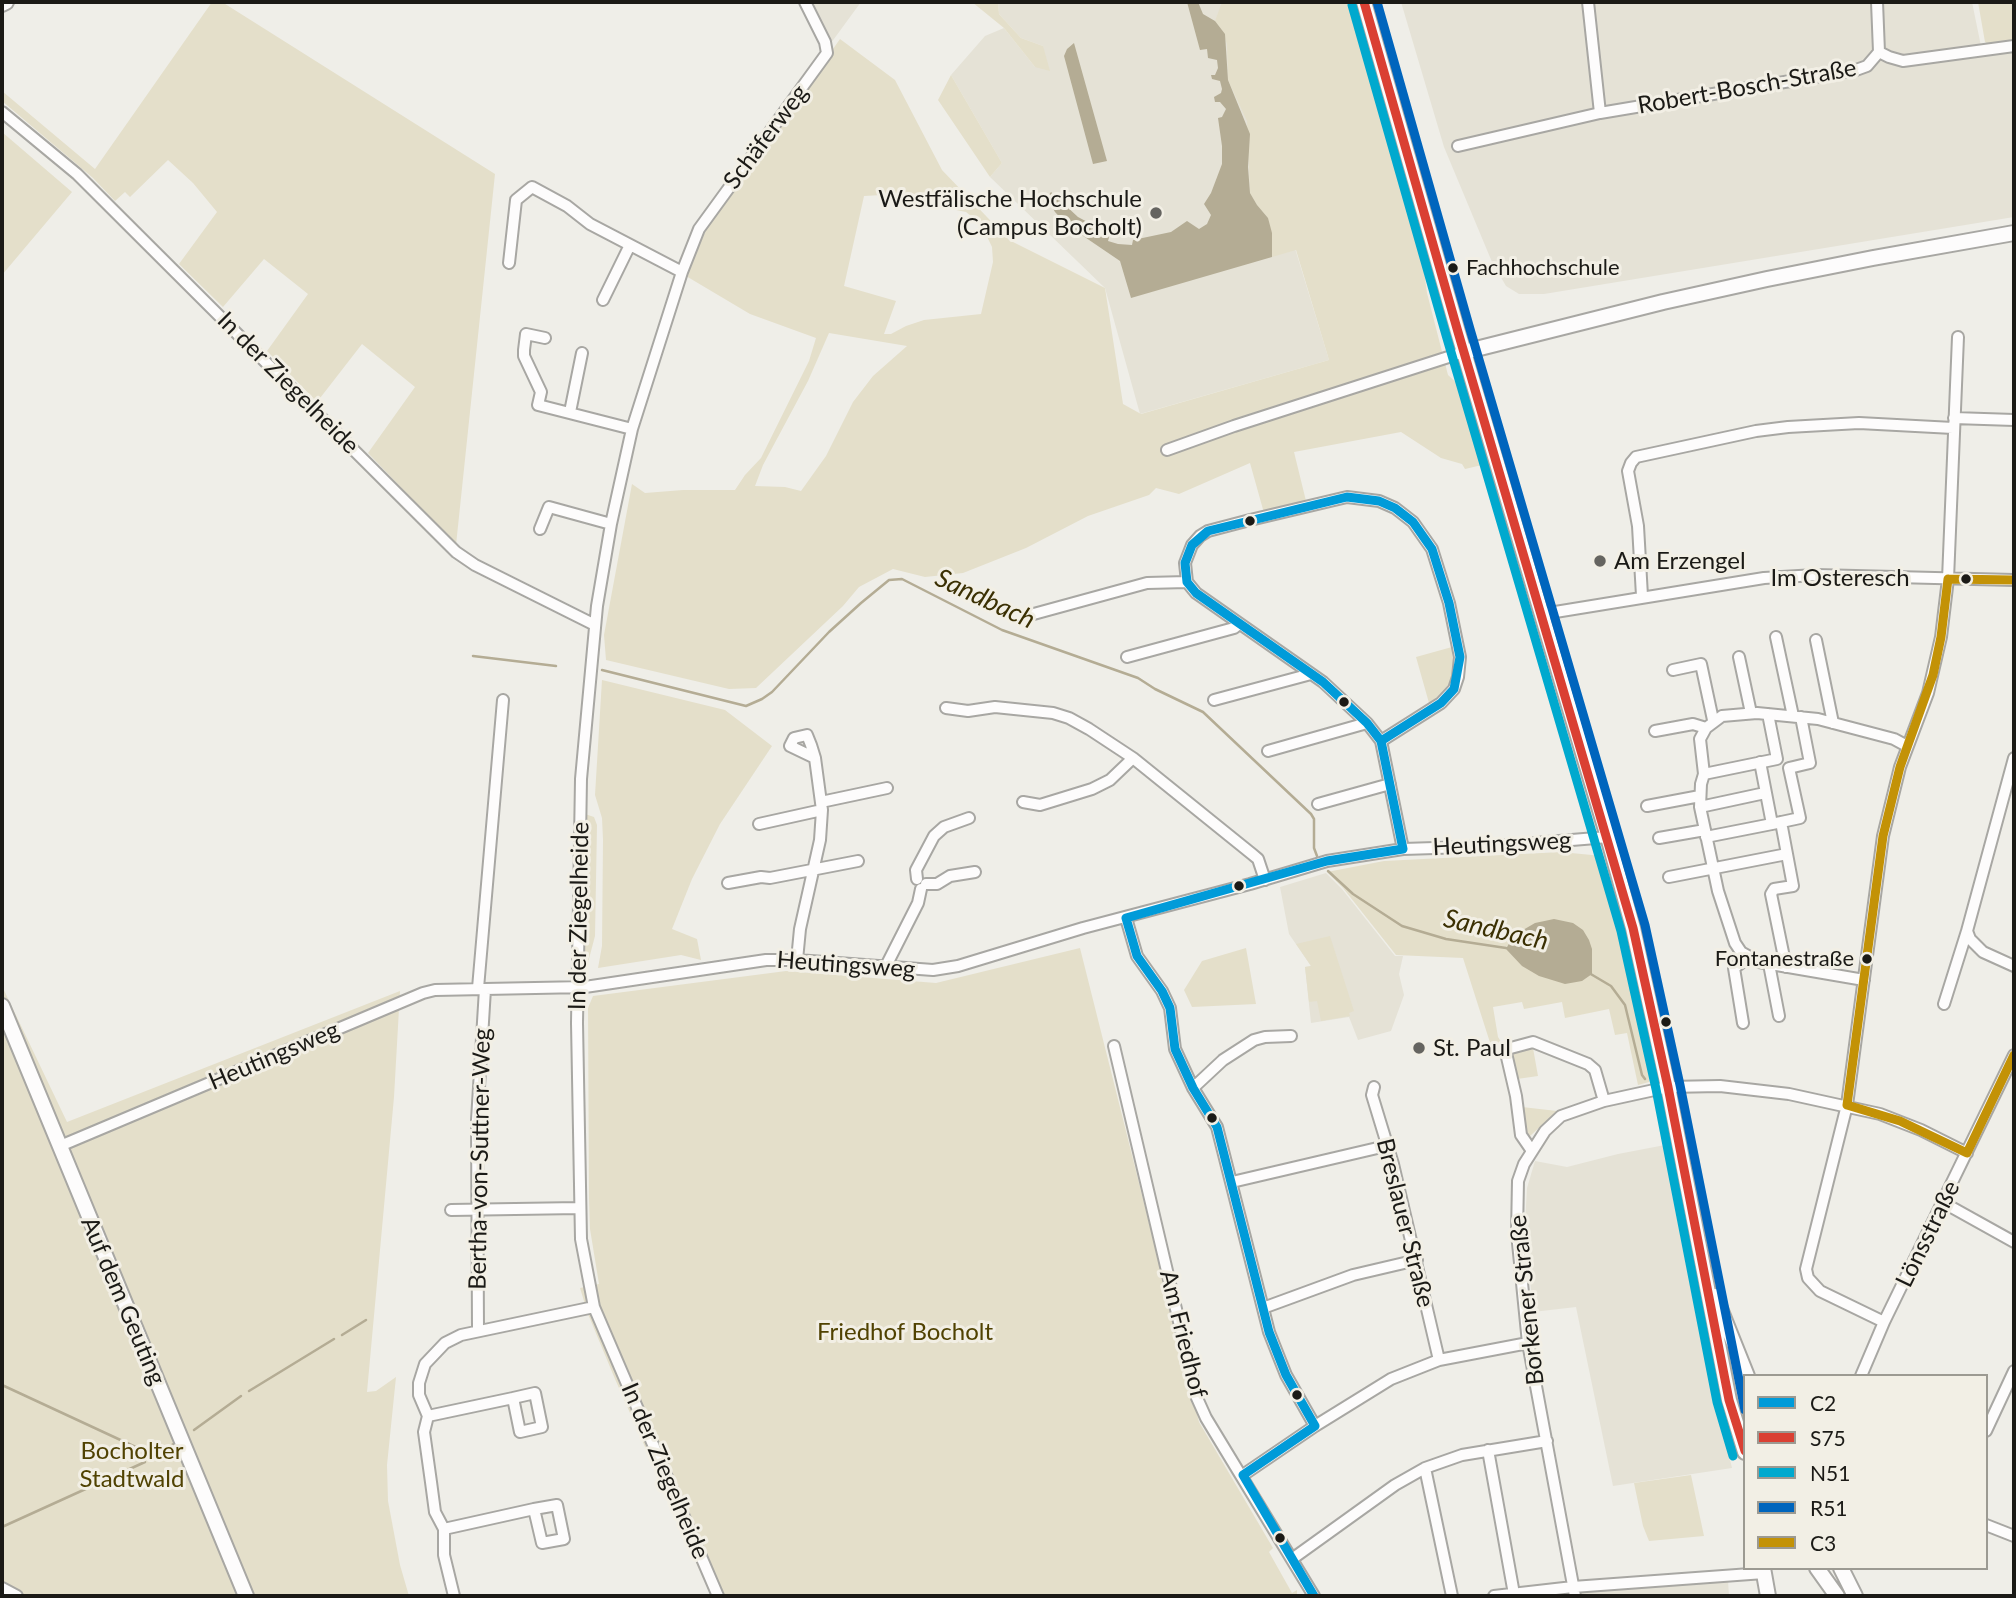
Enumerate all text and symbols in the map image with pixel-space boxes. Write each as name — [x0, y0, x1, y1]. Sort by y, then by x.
street label: Robert-Bosch-Straße — [1635, 54, 1859, 120]
street label: Schäferweg — [718, 79, 814, 195]
place label: Westfälische Hochschule (Campus Bocholt) — [878, 185, 1142, 241]
marker: Westfälische Hochschule (Campus Bocholt) — [1148, 205, 1164, 221]
place label: Fachhochschule — [1466, 255, 1620, 281]
marker: Fachhochschule — [1446, 261, 1460, 275]
street label: In der Ziegelheide — [211, 306, 365, 460]
unlabelled marker — [1243, 514, 1257, 528]
place label: Am Erzengel — [1614, 547, 1746, 575]
marker: Am Erzengel — [1592, 553, 1608, 569]
water label: Sandbach — [930, 562, 1040, 636]
street label: Im Osteresch — [1770, 564, 1910, 592]
unlabelled marker — [1959, 572, 1973, 586]
unlabelled marker — [1337, 695, 1351, 709]
street label: In der Ziegelheide — [563, 822, 595, 1010]
street label: Heutingsweg — [1432, 826, 1572, 862]
unlabelled marker — [1232, 879, 1246, 893]
water label: Sandbach — [1441, 903, 1551, 957]
street label: Heutingsweg — [776, 946, 916, 984]
place label: Fontanestraße — [1715, 946, 1854, 972]
marker: Fontanestraße — [1860, 952, 1874, 966]
unlabelled marker — [1659, 1015, 1673, 1029]
street label: Heutingsweg — [204, 1016, 344, 1096]
street label: Bertha-von-Suttner-Weg — [463, 1028, 497, 1290]
place label: St. Paul — [1433, 1034, 1511, 1062]
marker: St. Paul — [1411, 1040, 1427, 1056]
unlabelled marker — [1205, 1111, 1219, 1125]
street label: Breslauer Straße — [1370, 1135, 1440, 1311]
street label: Lönsstraße — [1890, 1176, 1966, 1292]
street label: Auf dem Geuting — [75, 1213, 171, 1389]
street label: Borkener Straße — [1504, 1213, 1550, 1387]
street label: Am Friedhof — [1153, 1267, 1213, 1401]
park label: Friedhof Bocholt — [817, 1318, 993, 1346]
legend — [1743, 1374, 1988, 1570]
street label: In der Ziegelheide — [615, 1379, 715, 1563]
unlabelled marker — [1290, 1388, 1304, 1402]
text: C2 — [1810, 1390, 1836, 1415]
text: S75 — [1810, 1425, 1846, 1450]
park label: Bocholter Stadtwald — [80, 1437, 184, 1493]
text: N51 — [1810, 1460, 1850, 1485]
text: R51 — [1810, 1495, 1848, 1520]
text: C3 — [1810, 1530, 1836, 1555]
unlabelled marker — [1273, 1531, 1287, 1545]

